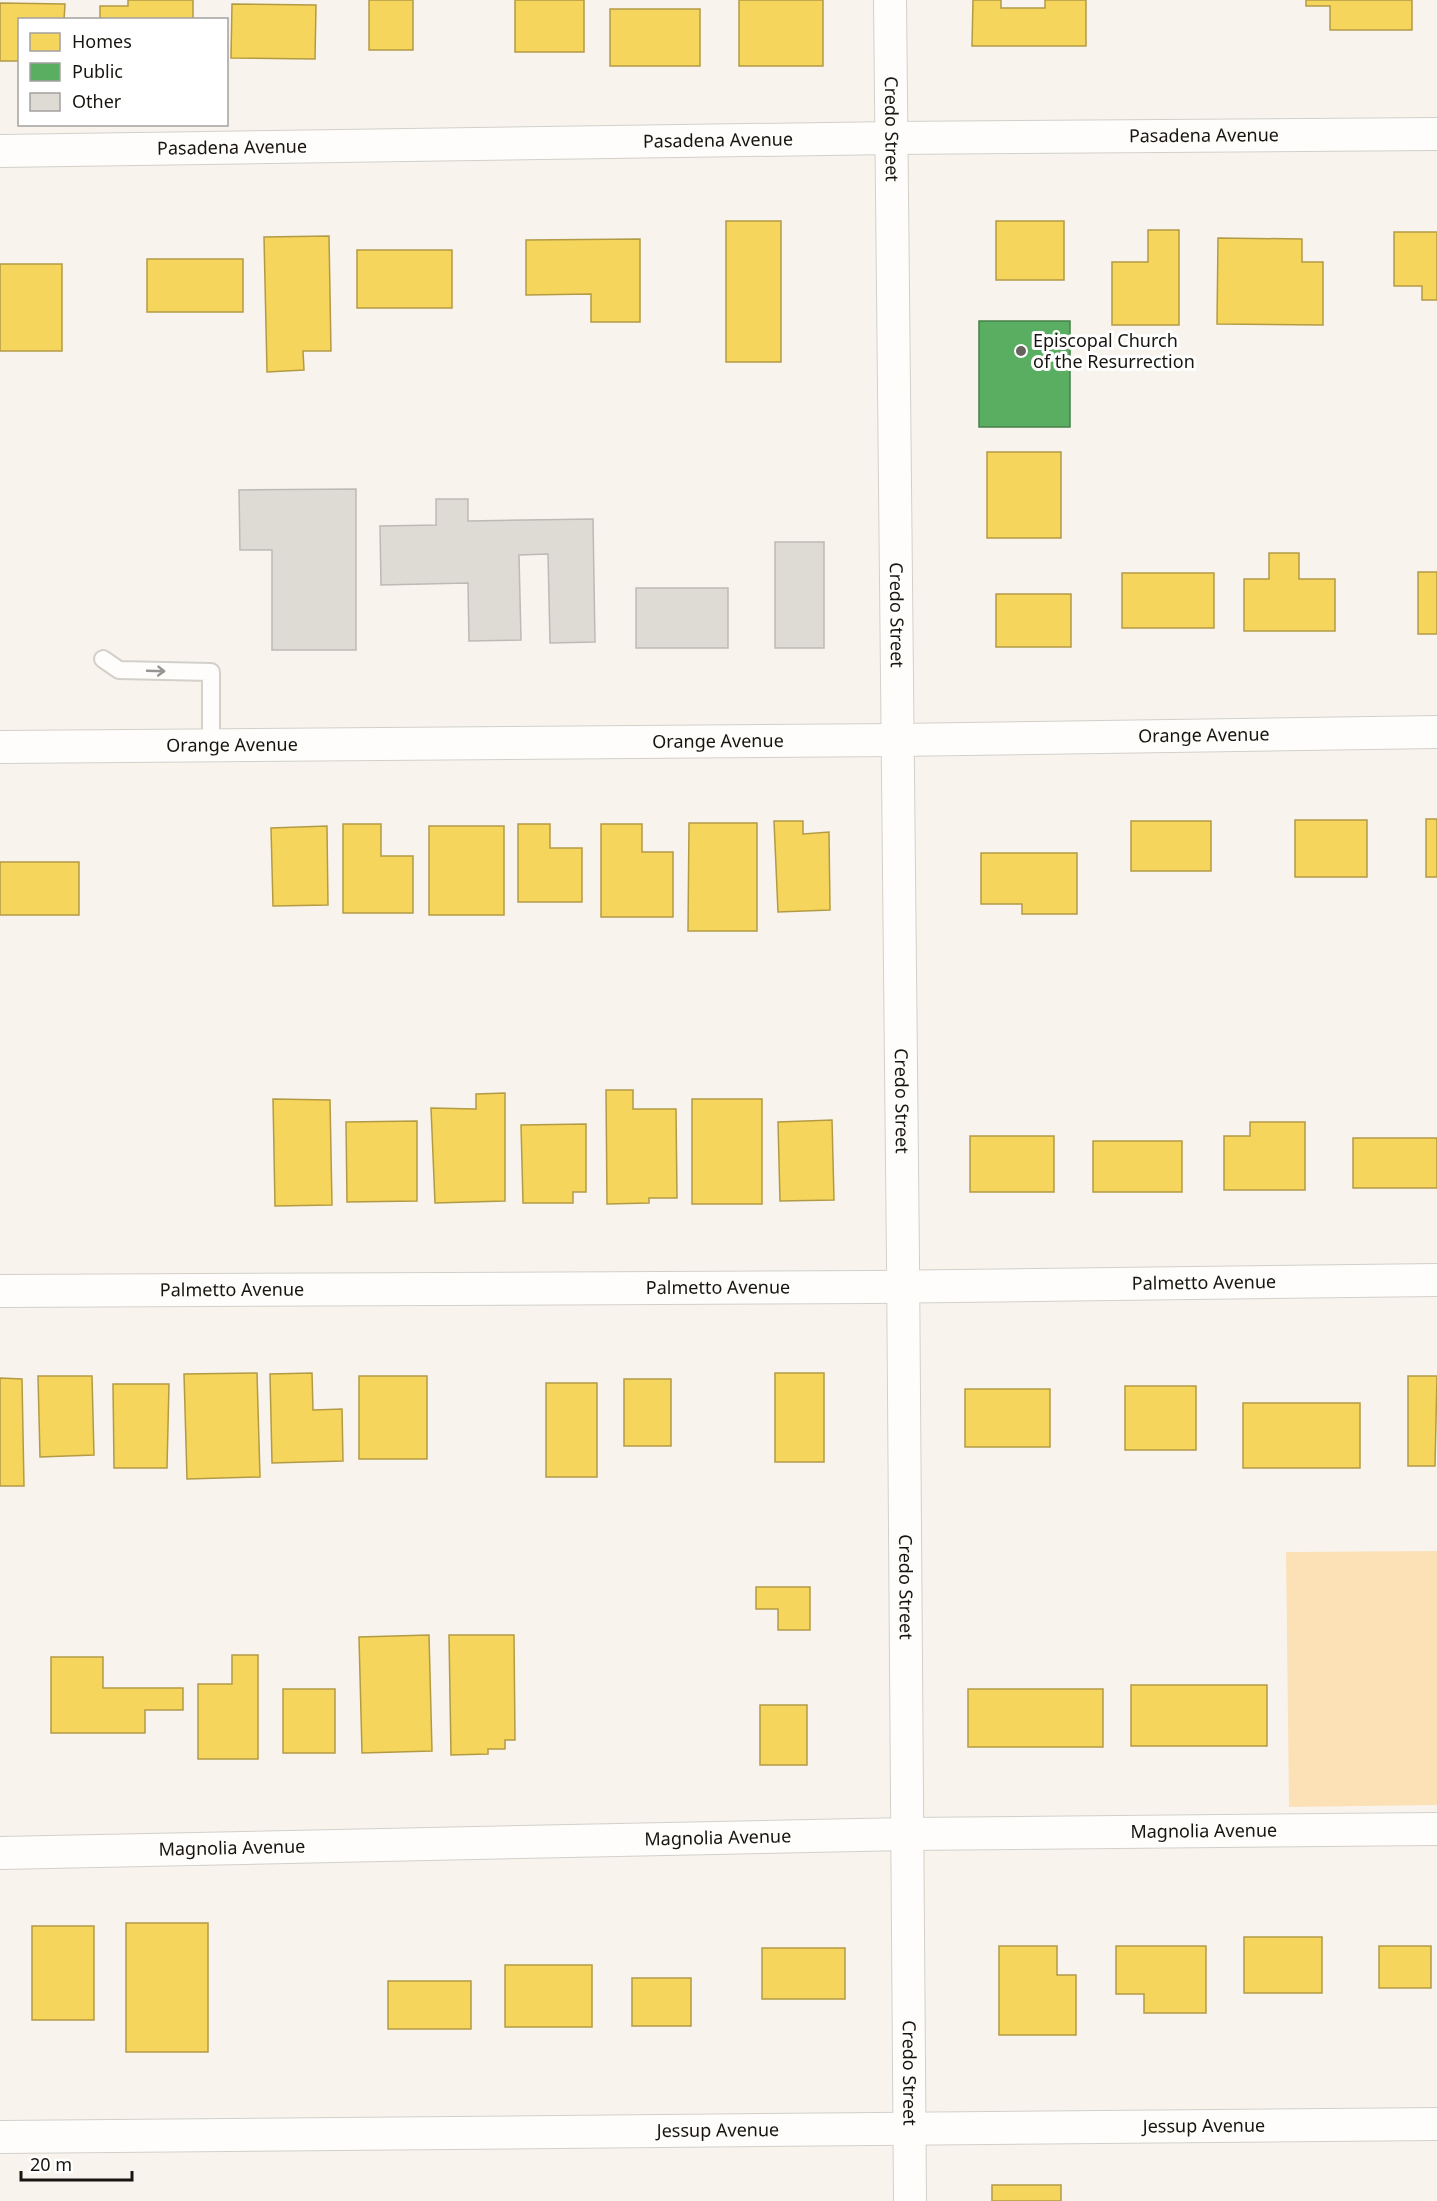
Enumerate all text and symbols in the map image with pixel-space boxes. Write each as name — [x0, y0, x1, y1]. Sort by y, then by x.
legend — [18, 18, 228, 126]
text: Homes — [72, 29, 132, 53]
text: Public — [72, 59, 123, 83]
street label: Credo Street — [880, 76, 905, 182]
text: Other — [72, 89, 122, 113]
street label: Pasadena Avenue — [1129, 122, 1279, 147]
street label: Pasadena Avenue — [643, 126, 793, 153]
street label: Pasadena Avenue — [157, 134, 307, 160]
place label: Episcopal Church of the Resurrection — [1033, 328, 1195, 373]
marker: Episcopal Church of the Resurrection — [1014, 344, 1028, 358]
street label: Credo Street — [885, 562, 910, 668]
one-way arrow — [145, 666, 165, 677]
street label: Orange Avenue — [1138, 721, 1270, 747]
street label: Orange Avenue — [652, 728, 784, 753]
street label: Orange Avenue — [166, 732, 298, 757]
street label: Credo Street — [890, 1048, 915, 1154]
street label: Palmetto Avenue — [1132, 1269, 1276, 1295]
street label: Palmetto Avenue — [646, 1274, 790, 1299]
street label: Palmetto Avenue — [160, 1277, 304, 1301]
street label: Credo Street — [894, 1534, 919, 1640]
street label: Magnolia Avenue — [1130, 1818, 1277, 1843]
street label: Magnolia Avenue — [644, 1823, 791, 1850]
street label: Magnolia Avenue — [158, 1834, 306, 1861]
street label: Credo Street — [898, 2020, 922, 2126]
street label: Jessup Avenue — [1141, 2113, 1265, 2138]
street label: Jessup Avenue — [655, 2117, 779, 2142]
scale bar — [21, 2144, 132, 2182]
text: 20 m — [30, 2152, 72, 2176]

